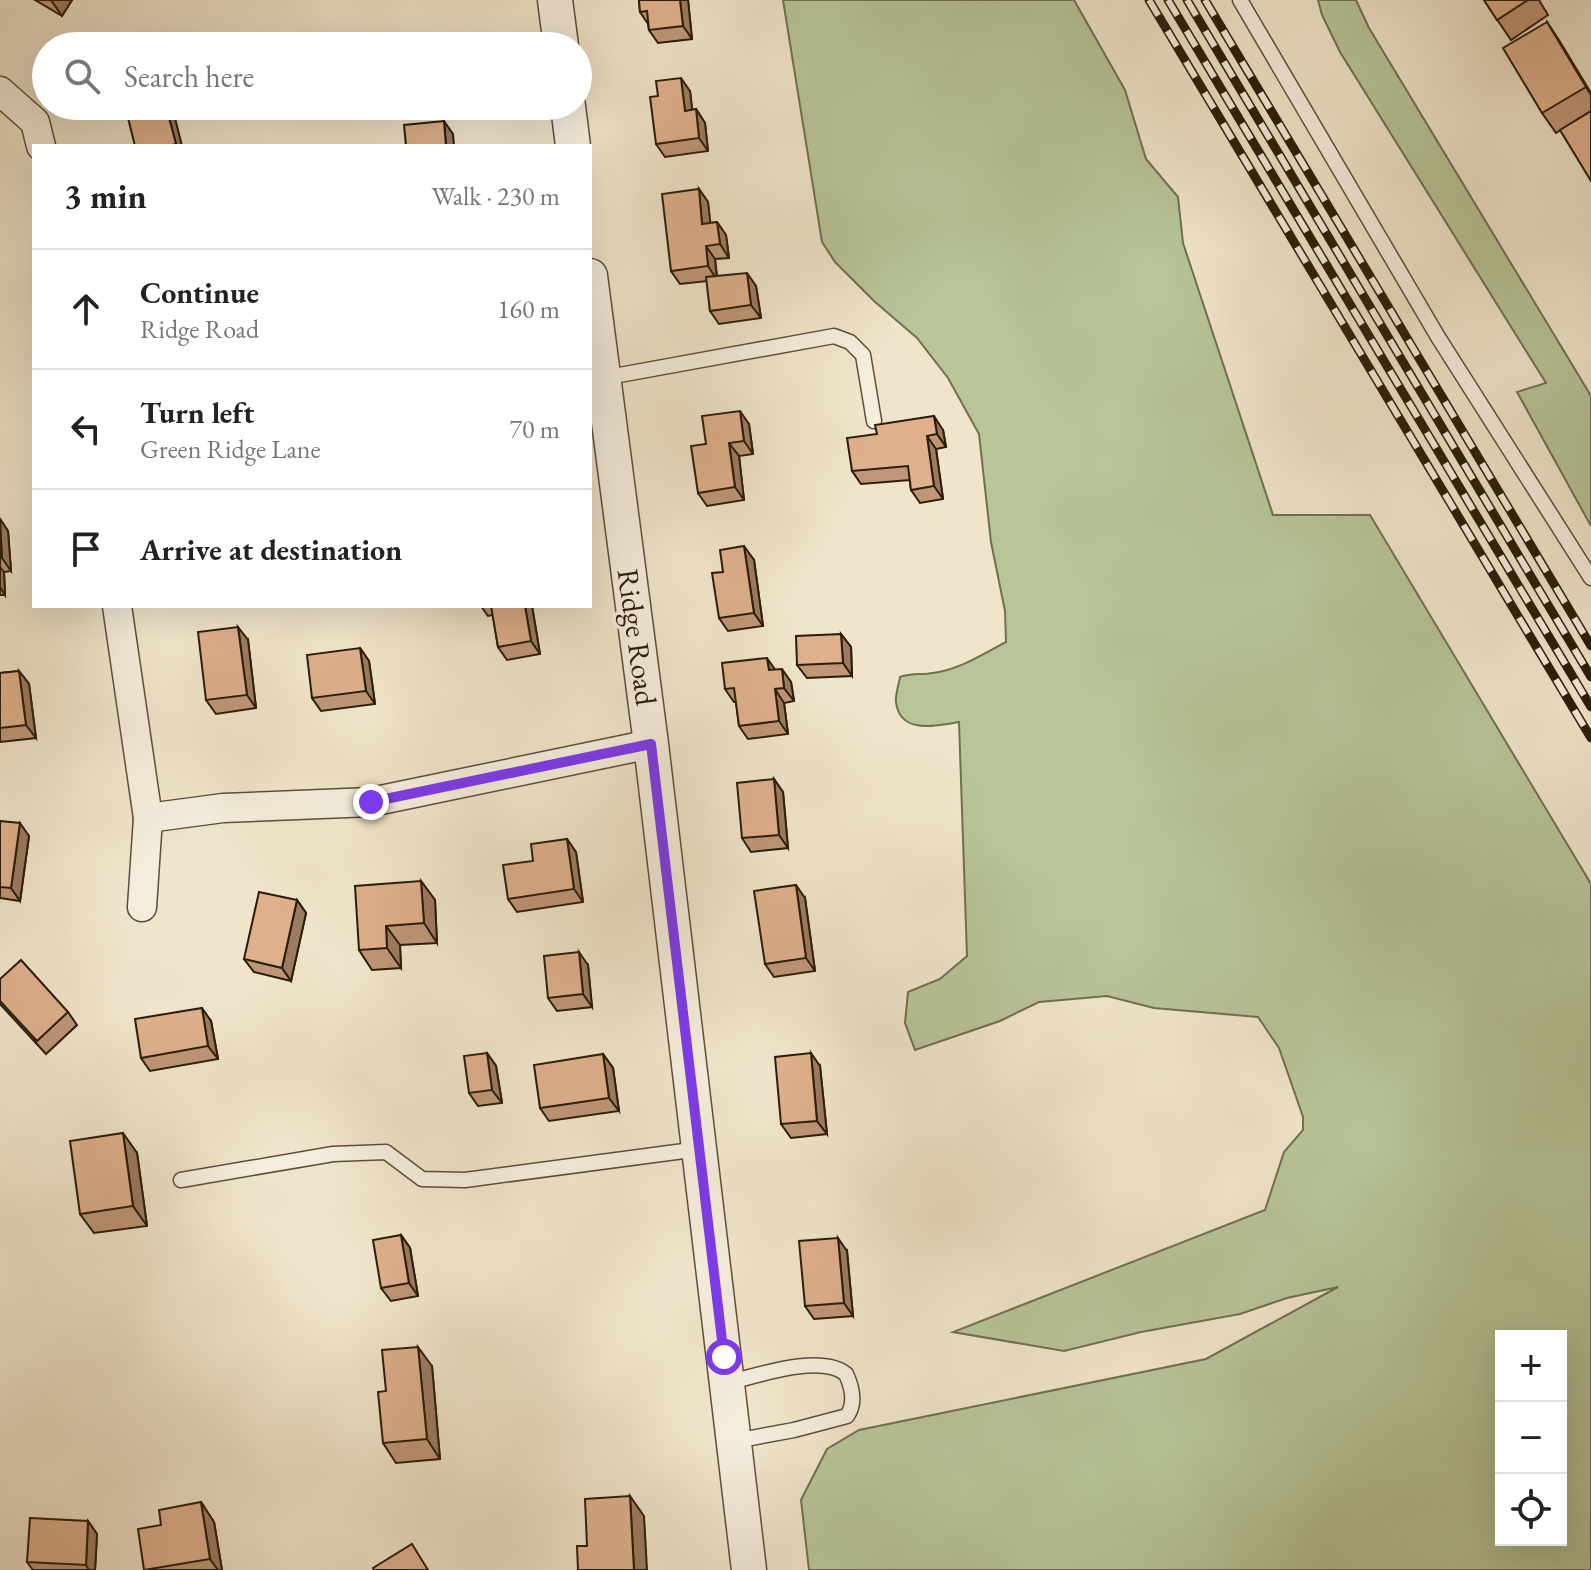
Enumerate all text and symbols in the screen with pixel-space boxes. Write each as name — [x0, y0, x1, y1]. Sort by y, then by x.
search box — [32, 32, 592, 120]
icon: search — [60, 54, 104, 98]
text: Search here — [124, 57, 254, 96]
text: 3 min — [64, 174, 147, 218]
text: Walk · 230 m — [432, 179, 560, 213]
text: Continue — [140, 273, 259, 312]
icon: ahead — [64, 287, 108, 331]
text: 160 m — [497, 292, 560, 326]
text: Ridge Road — [140, 312, 259, 346]
text: Turn left — [140, 393, 254, 432]
icon: left — [64, 407, 108, 451]
text: 70 m — [510, 412, 560, 446]
text: Green Ridge Lane — [140, 432, 321, 466]
icon: arrive — [64, 527, 108, 571]
text: Arrive at destination — [140, 530, 402, 569]
street label: Ridge Road — [609, 566, 666, 709]
route end — [353, 784, 389, 820]
map controls — [1495, 1330, 1567, 1546]
button: + — [1495, 1330, 1567, 1402]
route start — [706, 1339, 742, 1375]
button: − — [1495, 1402, 1567, 1474]
button: locate — [1495, 1474, 1567, 1546]

